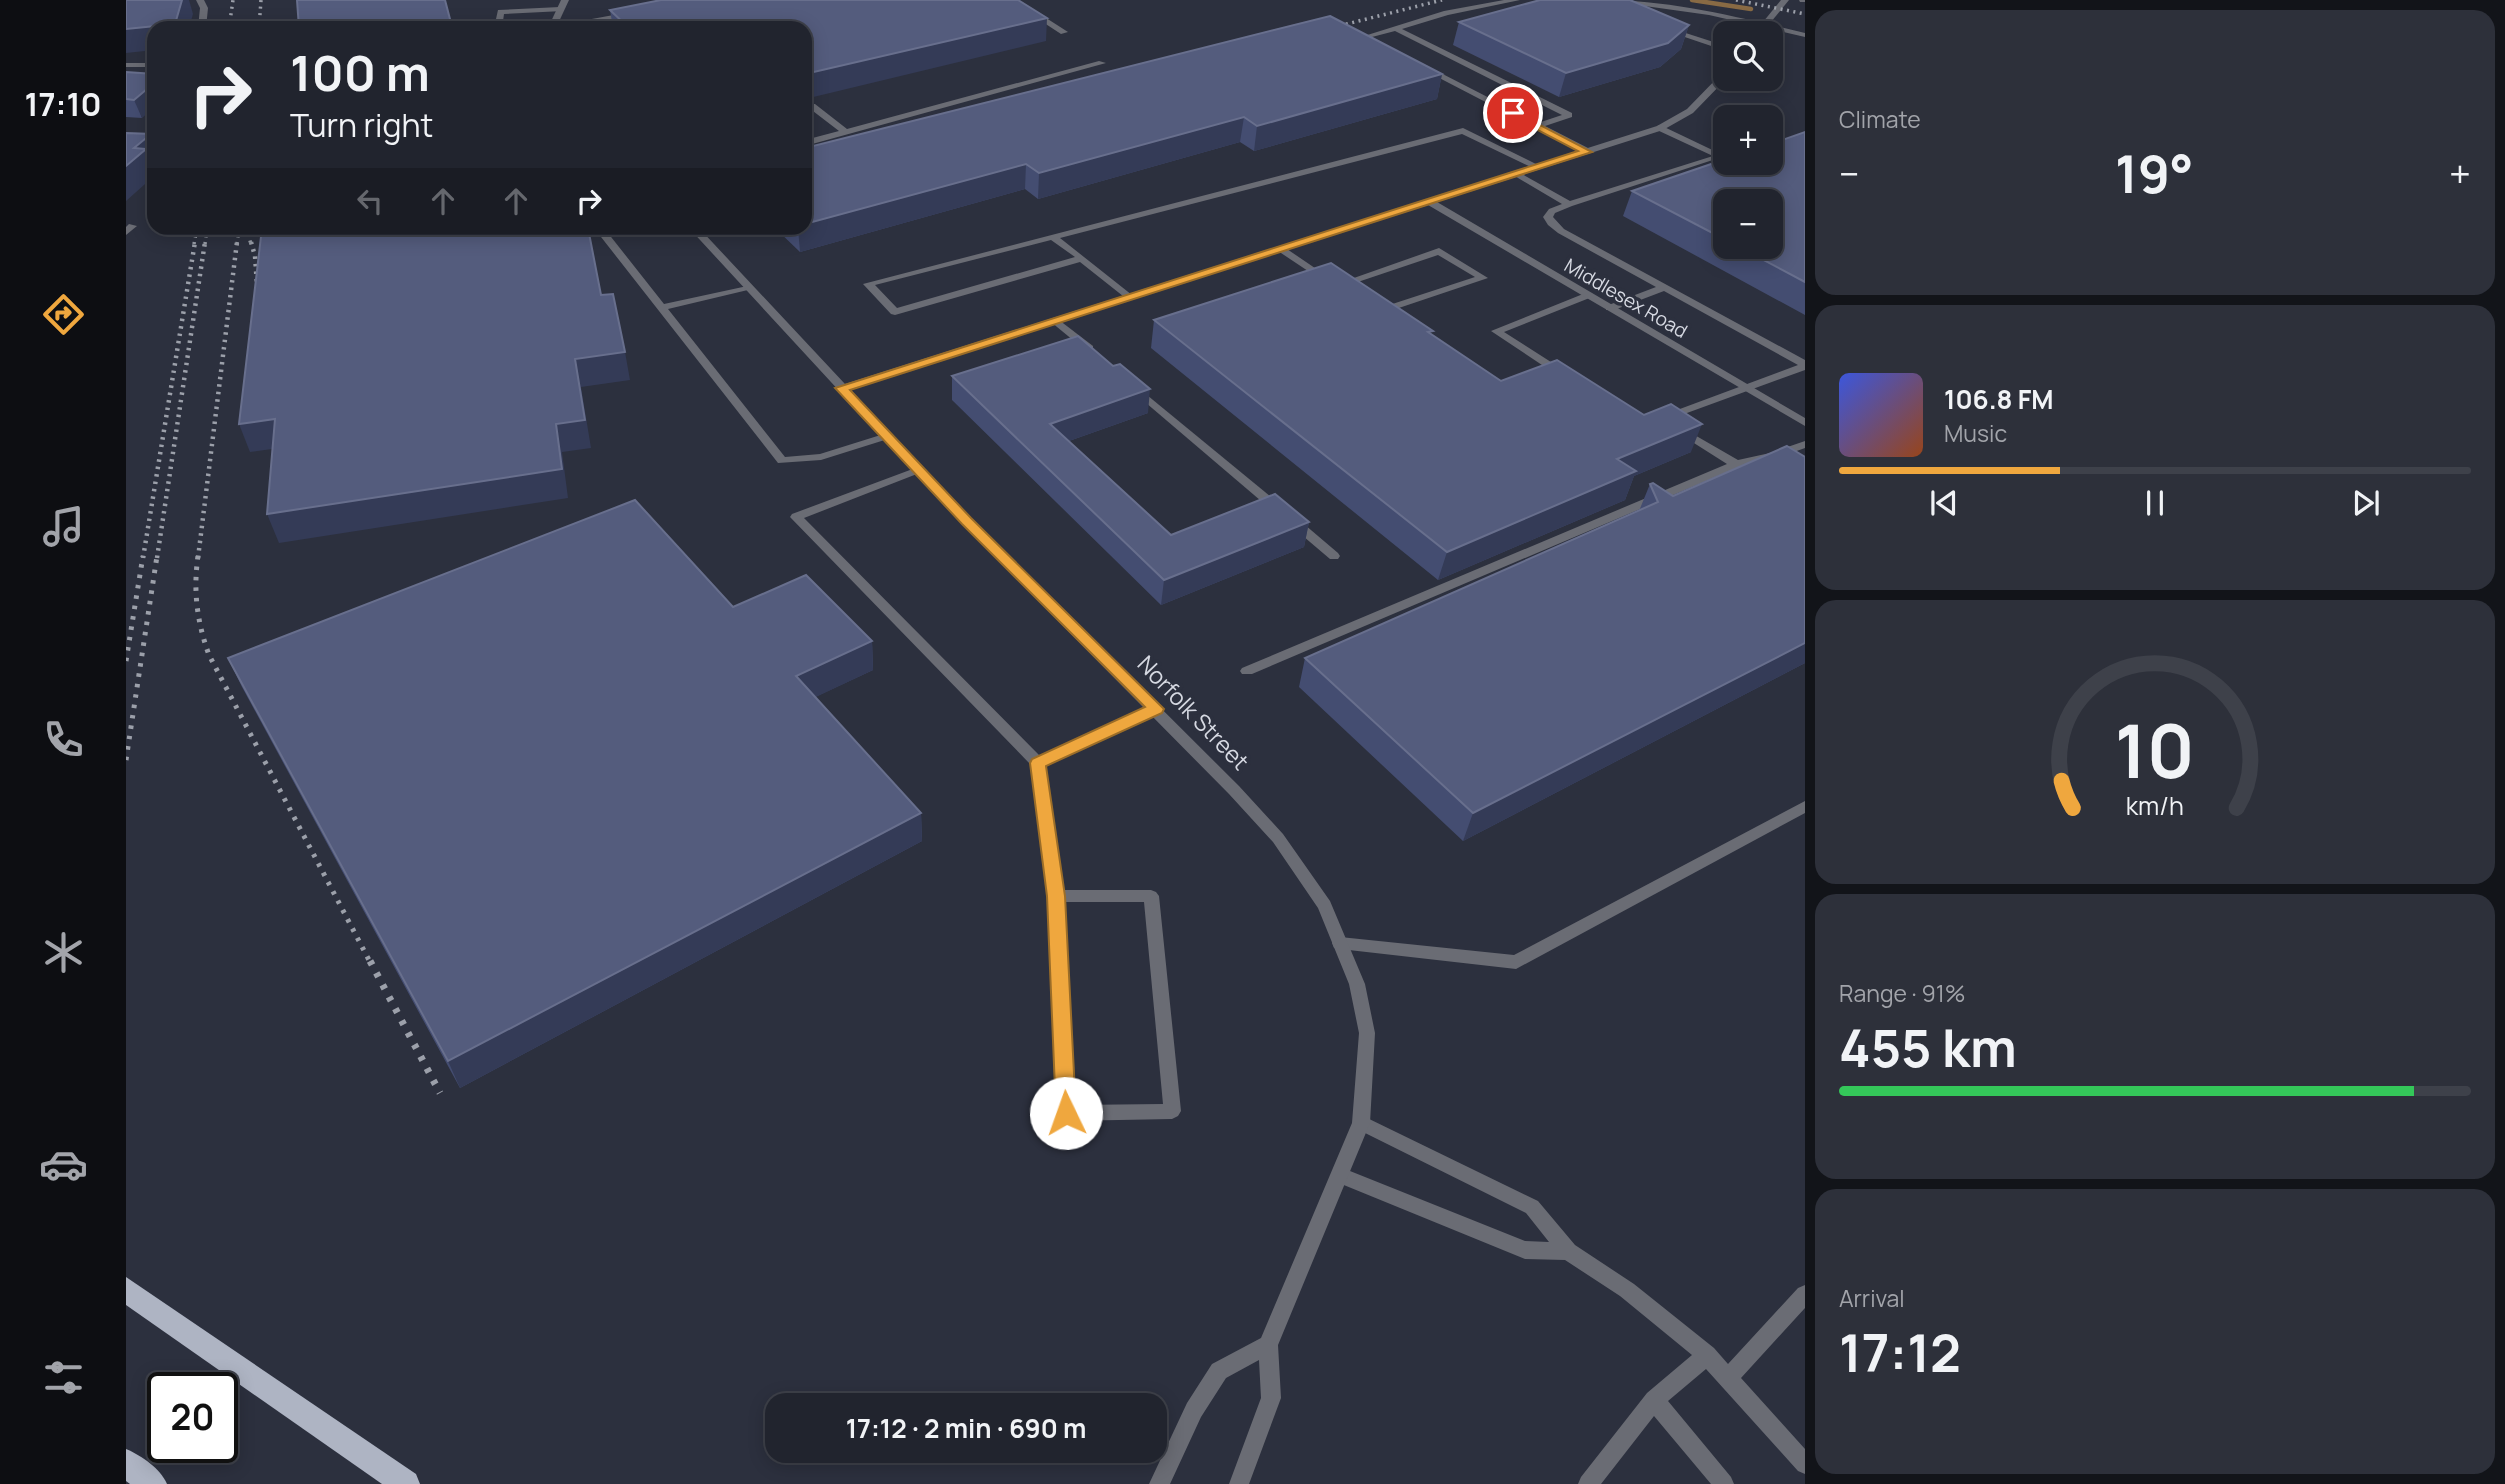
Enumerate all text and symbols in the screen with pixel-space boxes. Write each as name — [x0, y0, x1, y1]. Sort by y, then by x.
map controls — [1713, 21, 1783, 259]
button: search — [1713, 21, 1783, 91]
text: 100 m — [290, 39, 430, 106]
icon: right — [175, 49, 266, 140]
text: 17:10 — [24, 82, 102, 126]
pin — [1483, 83, 1543, 143]
icon: arrive — [1494, 94, 1532, 132]
text: Turn right — [290, 103, 433, 147]
text: Climate — [1839, 103, 1921, 135]
button: + — [1713, 105, 1783, 175]
text: 19° — [2115, 138, 2194, 209]
text: − — [1839, 147, 1860, 199]
text: + — [2449, 147, 2471, 199]
icon: left — [351, 182, 389, 220]
icon: ahead — [424, 182, 462, 220]
icon: ahead — [497, 182, 535, 220]
icon: right — [570, 182, 608, 220]
button: − — [1713, 189, 1783, 259]
street label: Middlesex Road — [1560, 252, 1692, 344]
icon: directions — [39, 290, 88, 339]
text: 106.8 FM — [1944, 381, 2054, 417]
text: Music — [1944, 417, 2007, 449]
icon: previous — [1925, 484, 1963, 522]
icon: pause — [2136, 484, 2174, 522]
icon: next — [2347, 484, 2385, 522]
icon: music — [39, 502, 88, 551]
street label: Norfolk Street — [1131, 648, 1257, 777]
text: 10 — [2115, 700, 2195, 800]
icon: phone — [39, 715, 88, 764]
text: km/h — [2126, 788, 2184, 823]
icon: climate — [39, 928, 88, 977]
text: Range · 91% — [1839, 977, 1965, 1009]
text: 455 km — [1839, 1012, 2017, 1083]
position arrow — [1029, 1076, 1103, 1150]
icon: car — [39, 1140, 88, 1189]
text: Arrival — [1839, 1282, 1905, 1314]
text: 17:12 — [1839, 1317, 1961, 1388]
icon: filters — [39, 1353, 88, 1402]
speed limit sign: 20 — [147, 1372, 238, 1463]
text: 17:12 · 2 min · 690 m — [846, 1410, 1086, 1446]

